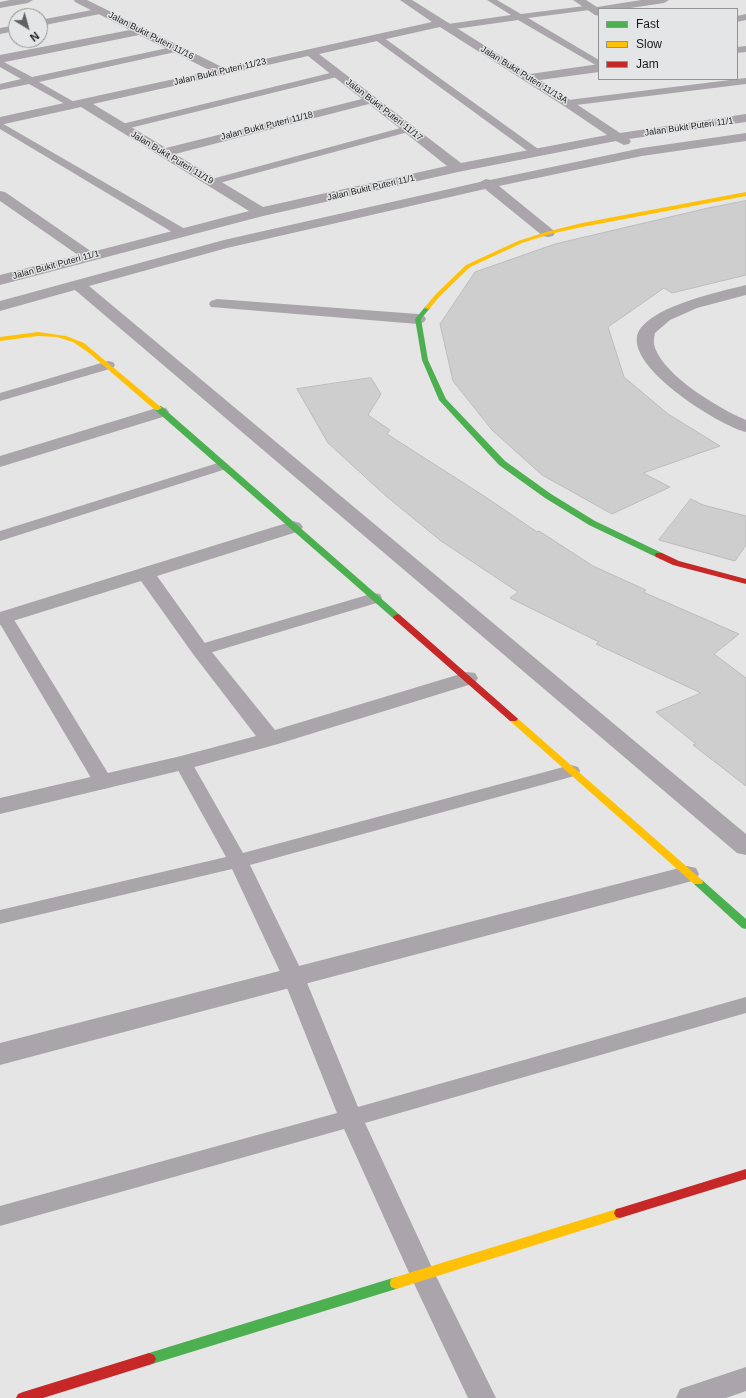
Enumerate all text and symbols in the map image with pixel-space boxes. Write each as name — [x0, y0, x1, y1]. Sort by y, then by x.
north arrow — [8, 8, 48, 48]
legend — [598, 8, 738, 80]
street label: Jalan Bukit Puteri 11/16 — [106, 10, 196, 62]
text: Fast — [636, 17, 659, 31]
text: N — [28, 30, 41, 44]
text: Slow — [636, 37, 662, 51]
street label: Jalan Bukit Puteri 11/13A — [479, 44, 569, 106]
street label: Jalan Bukit Puteri 11/23 — [173, 56, 267, 88]
text: Jam — [636, 57, 659, 71]
street label: Jalan Bukit Puteri 11/17 — [343, 77, 425, 143]
street label: Jalan Bukit Puteri 11/18 — [220, 109, 314, 143]
street label: Jalan Bukit Puteri 11/1 — [644, 115, 734, 139]
street label: Jalan Bukit Puteri 11/19 — [129, 129, 215, 187]
street label: Jalan Bukit Puteri 11/1 — [326, 173, 416, 203]
street label: Jalan Bukit Puteri 11/1 — [11, 248, 101, 282]

